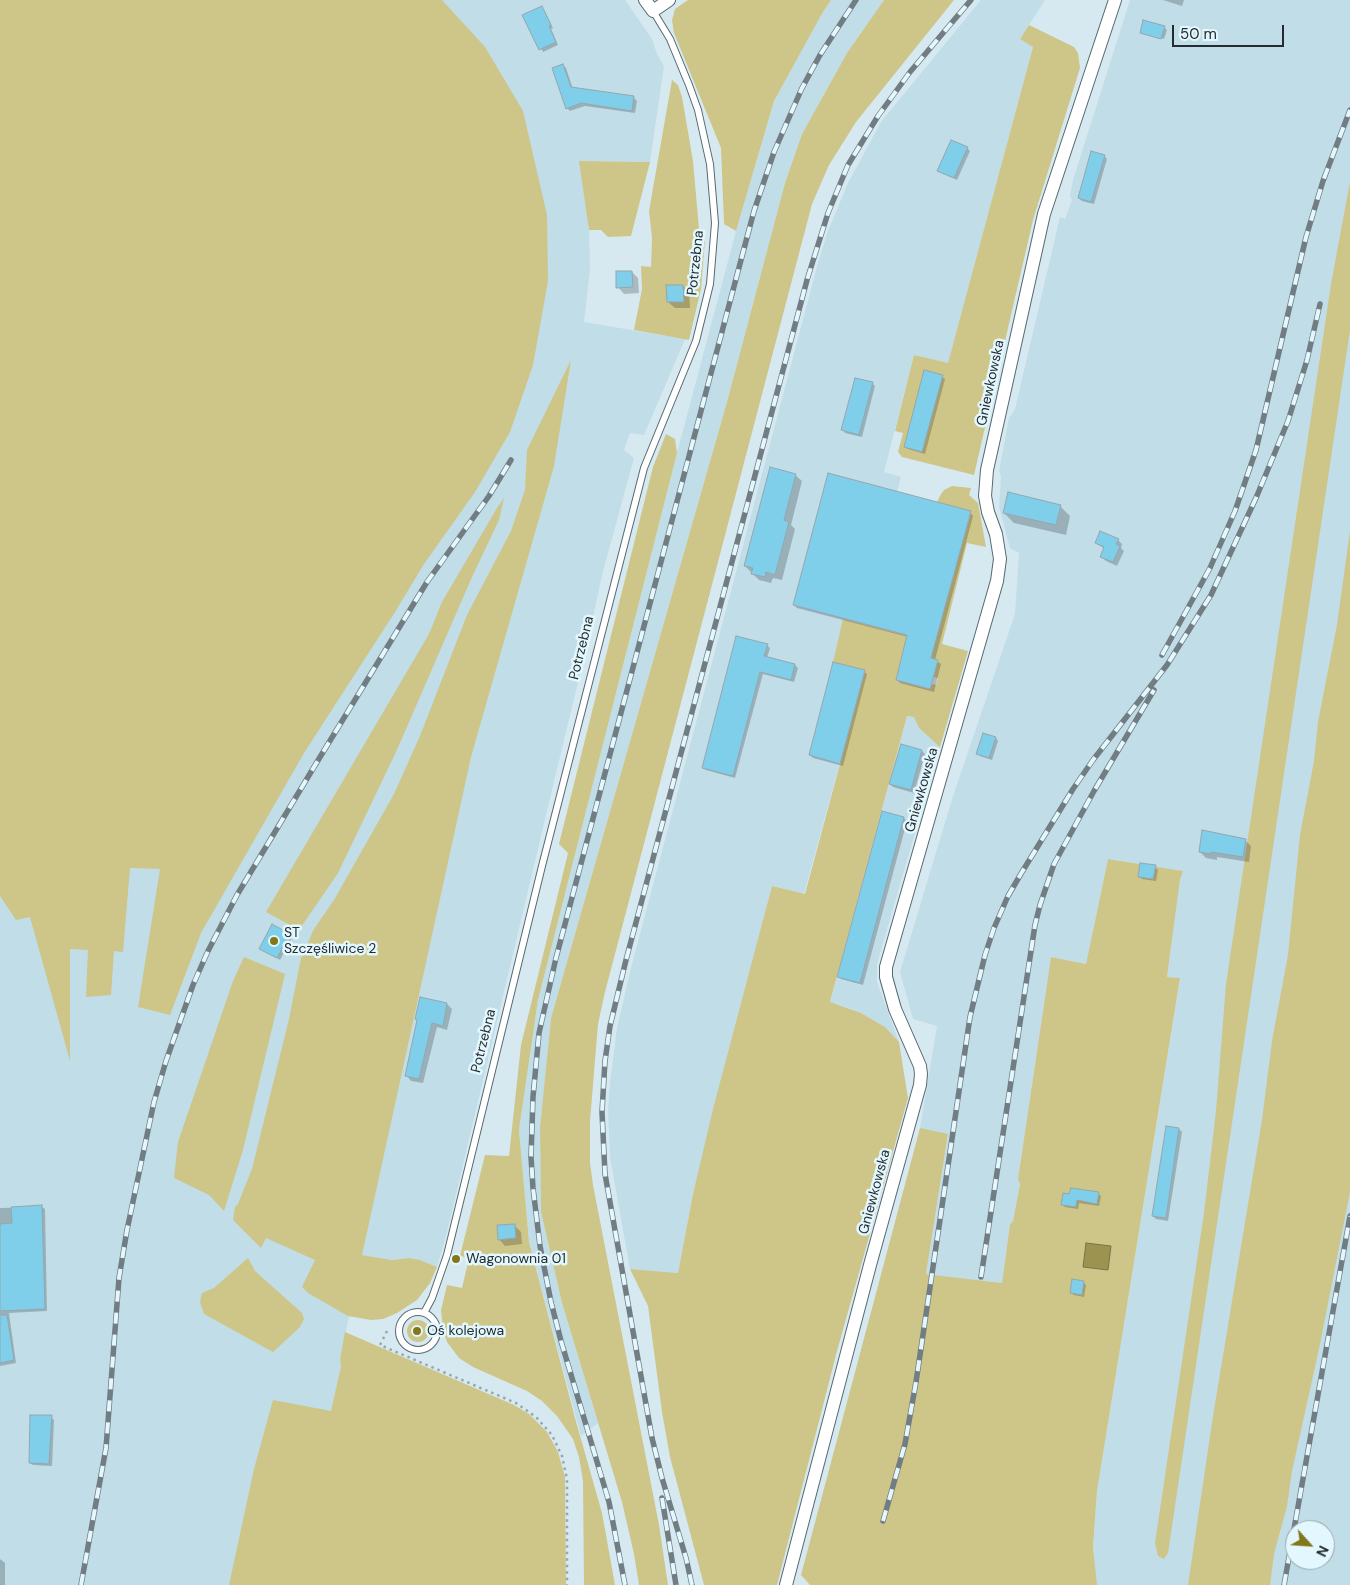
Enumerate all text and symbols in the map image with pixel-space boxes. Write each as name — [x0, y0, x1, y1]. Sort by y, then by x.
scale bar — [1175, 15, 1288, 47]
text: 50 m — [1180, 24, 1217, 44]
street label: Potrzebna — [684, 230, 708, 296]
street label: Gniewkowska — [974, 339, 1008, 427]
street label: Potrzebna — [566, 614, 598, 682]
street label: Gniewkowska — [902, 746, 942, 834]
place label: ST Szczęśliwice 2 — [284, 925, 376, 958]
marker: ST Szczęśliwice 2 — [268, 935, 280, 947]
street label: Potrzebna — [468, 1007, 500, 1075]
street label: Gniewkowska — [856, 1148, 894, 1236]
place label: Wagonownia 01 — [466, 1251, 566, 1267]
marker: Wagonownia 01 — [450, 1253, 462, 1265]
place label: Oś kolejowa — [427, 1323, 504, 1339]
marker: Oś kolejowa — [411, 1325, 423, 1337]
north arrow — [1285, 1520, 1335, 1570]
text: N — [1312, 1543, 1333, 1560]

